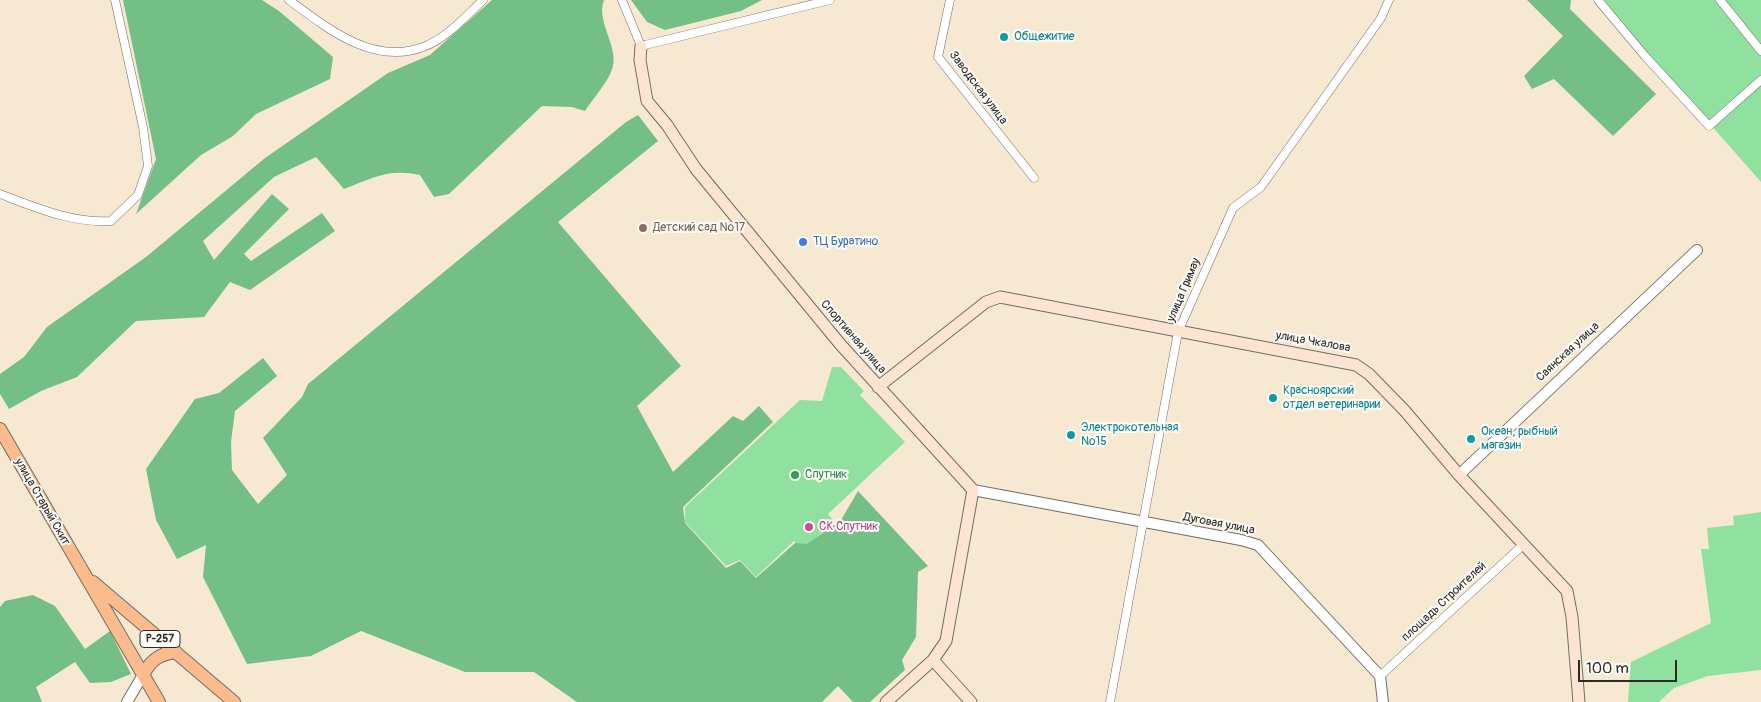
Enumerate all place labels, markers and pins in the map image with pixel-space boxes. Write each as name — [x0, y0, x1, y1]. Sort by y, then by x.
place label: Общежитие — [1014, 30, 1074, 44]
marker: Общежитие — [998, 31, 1010, 43]
place label: Детский сад №17 — [653, 221, 745, 235]
marker: Детский сад №17 — [637, 222, 649, 234]
place label: ТЦ Буратино — [813, 235, 878, 249]
marker: ТЦ Буратино — [797, 236, 809, 248]
place label: Красноярский отдел ветеринарии — [1283, 384, 1380, 412]
marker: Красноярский отдел ветеринарии — [1267, 392, 1279, 404]
place label: Электрокотельная №15 — [1081, 421, 1178, 449]
place label: Океан, рыбный магазин — [1481, 425, 1558, 453]
marker: Электрокотельная №15 — [1065, 429, 1077, 441]
marker: Океан, рыбный магазин — [1465, 433, 1477, 445]
place label: Спутник — [805, 468, 847, 482]
marker: Спутник — [789, 469, 801, 481]
place label: СК Спутник — [819, 520, 878, 534]
marker: СК Спутник — [803, 521, 815, 533]

